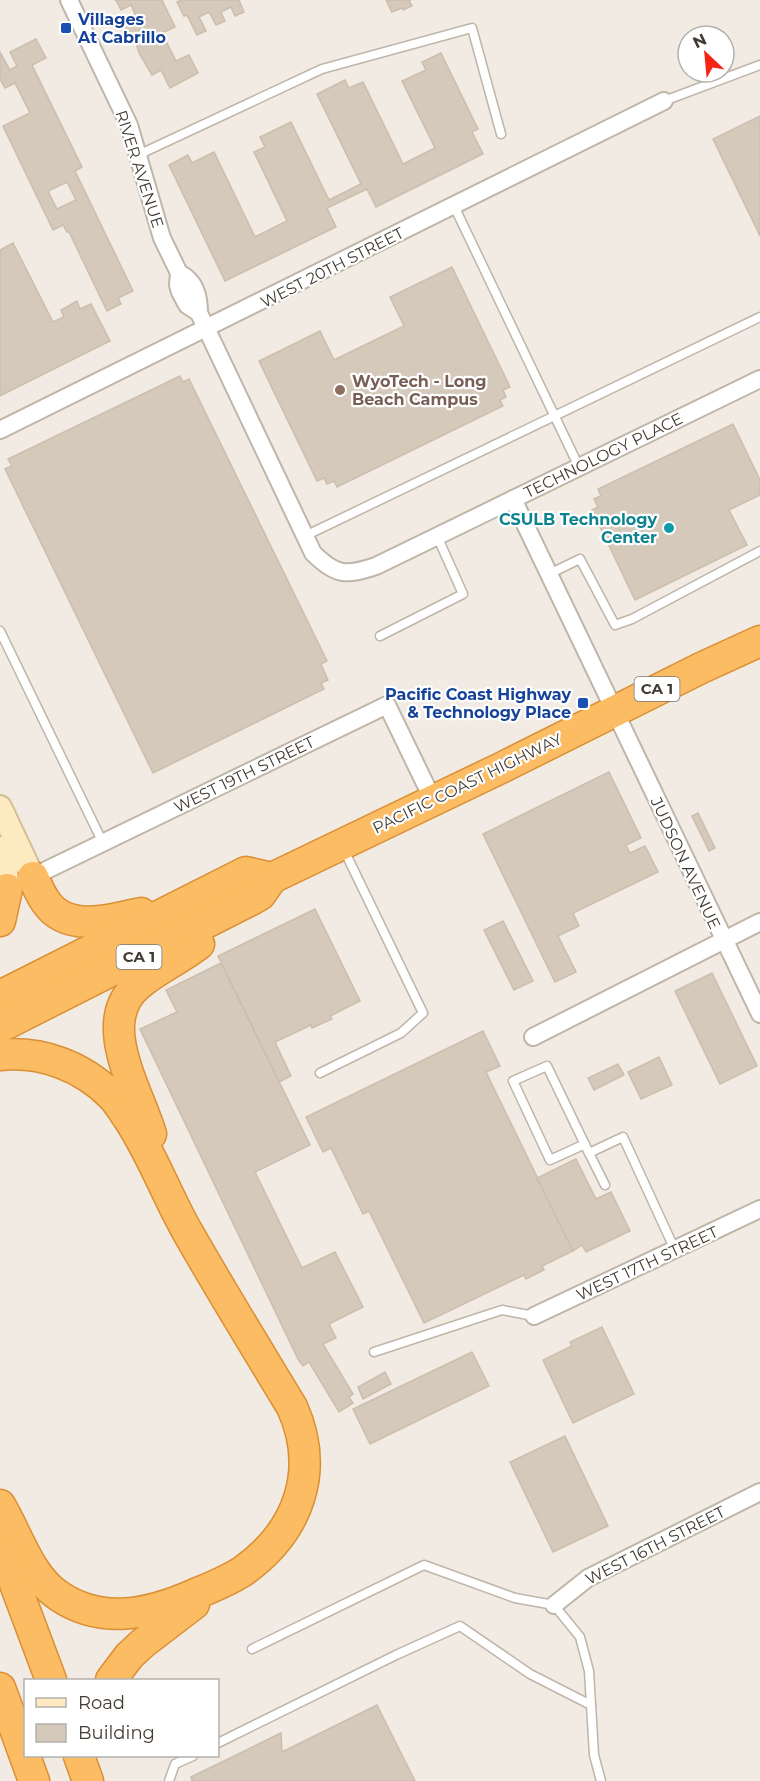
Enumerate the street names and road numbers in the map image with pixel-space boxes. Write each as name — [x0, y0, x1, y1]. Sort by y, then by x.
street label: RIVER AVENUE — [112, 108, 167, 230]
street label: WEST 20TH STREET — [258, 223, 408, 312]
street label: TECHNOLOGY PLACE — [521, 409, 686, 502]
road number: CA 1 — [634, 677, 680, 701]
street label: PACIFIC COAST HIGHWAY — [369, 729, 566, 838]
street label: WEST 19TH STREET — [171, 732, 318, 817]
street label: JUDSON AVENUE — [646, 793, 724, 932]
road number: CA 1 — [116, 945, 162, 969]
street label: WEST 17TH STREET — [573, 1222, 722, 1305]
street label: WEST 16TH STREET — [582, 1502, 729, 1589]

